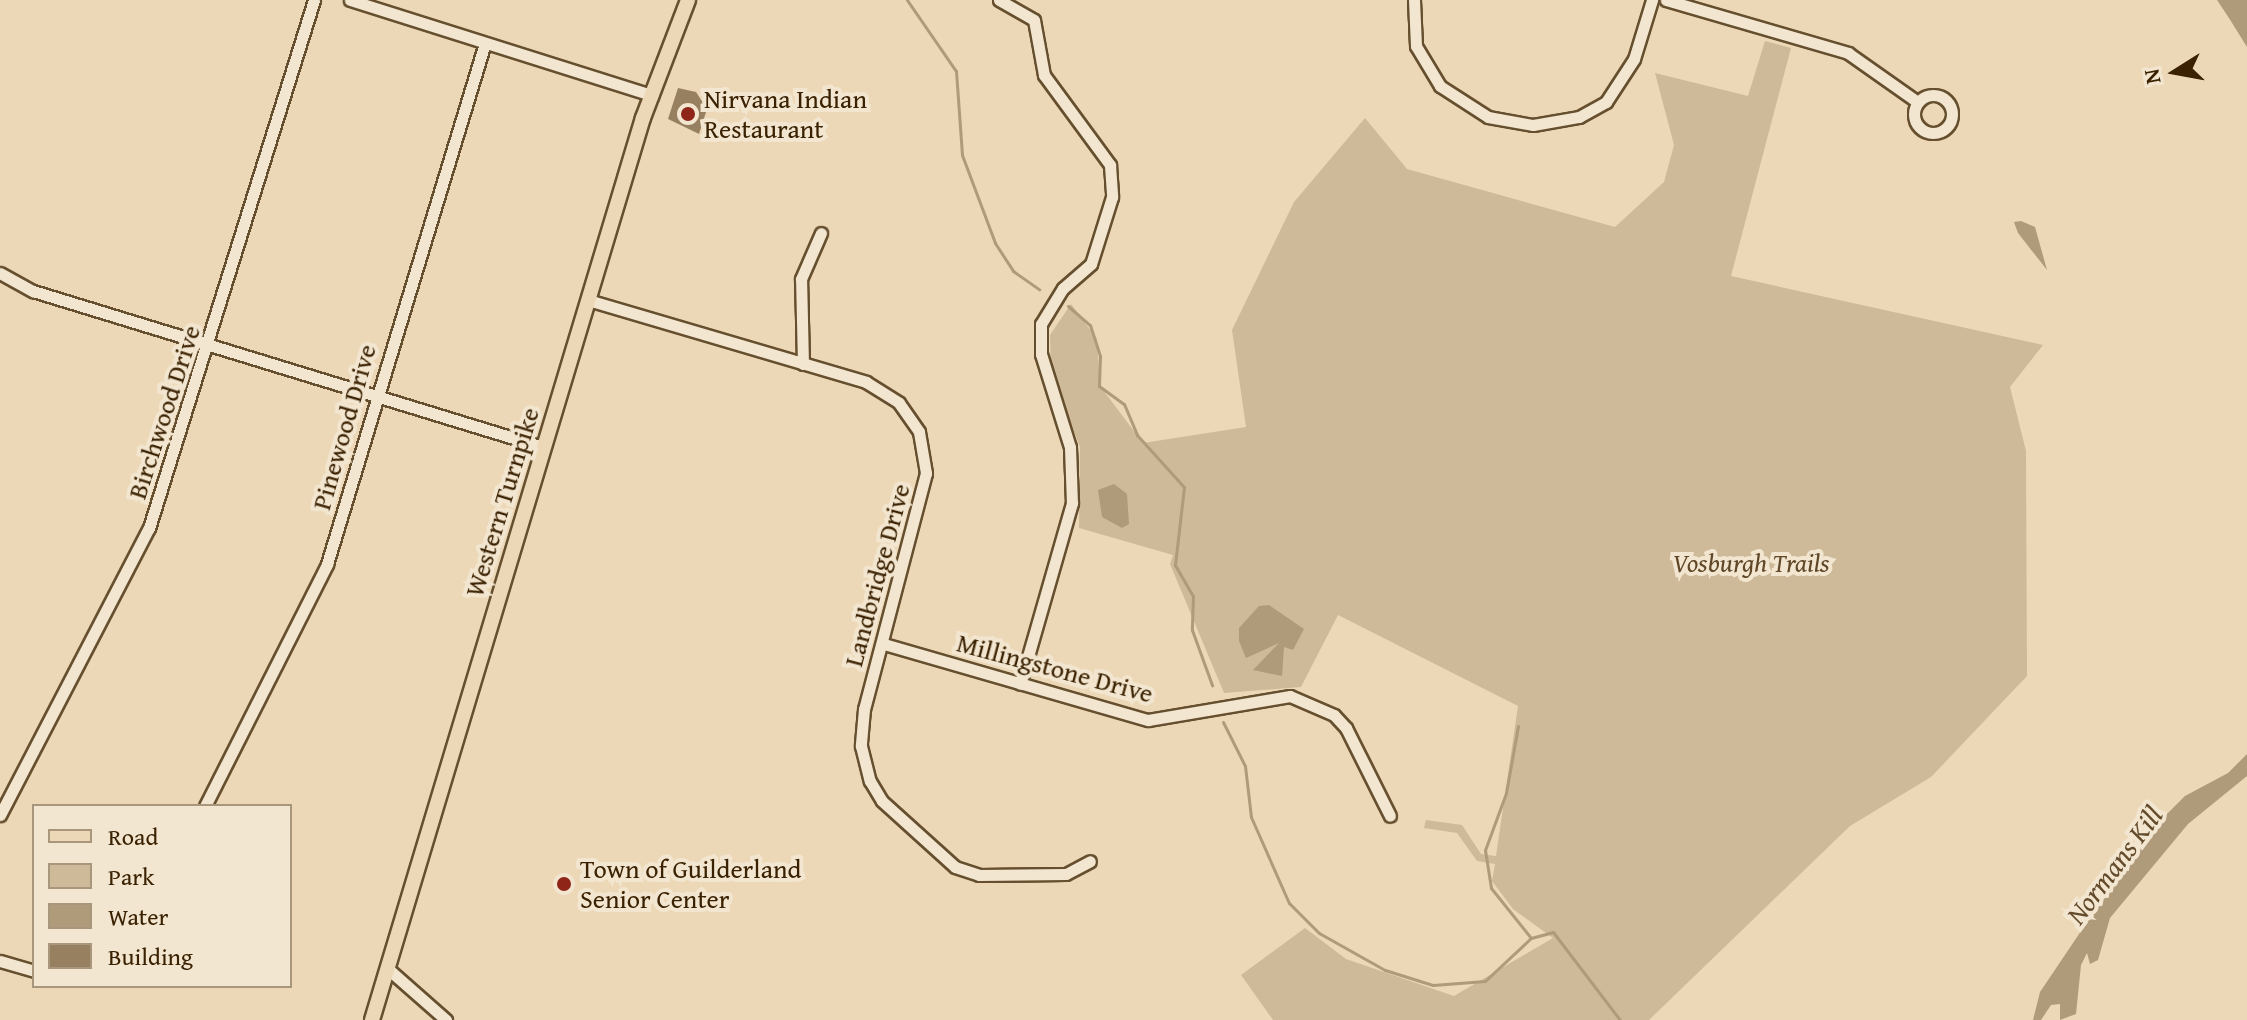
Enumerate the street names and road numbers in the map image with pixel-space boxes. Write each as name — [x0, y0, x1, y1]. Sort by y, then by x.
street label: Birchwood Drive — [121, 321, 207, 503]
street label: Pinewood Drive — [305, 341, 383, 513]
street label: Western Turnpike — [458, 404, 546, 600]
street label: Landbridge Drive — [838, 480, 916, 670]
street label: Millingstone Drive — [954, 627, 1156, 709]

